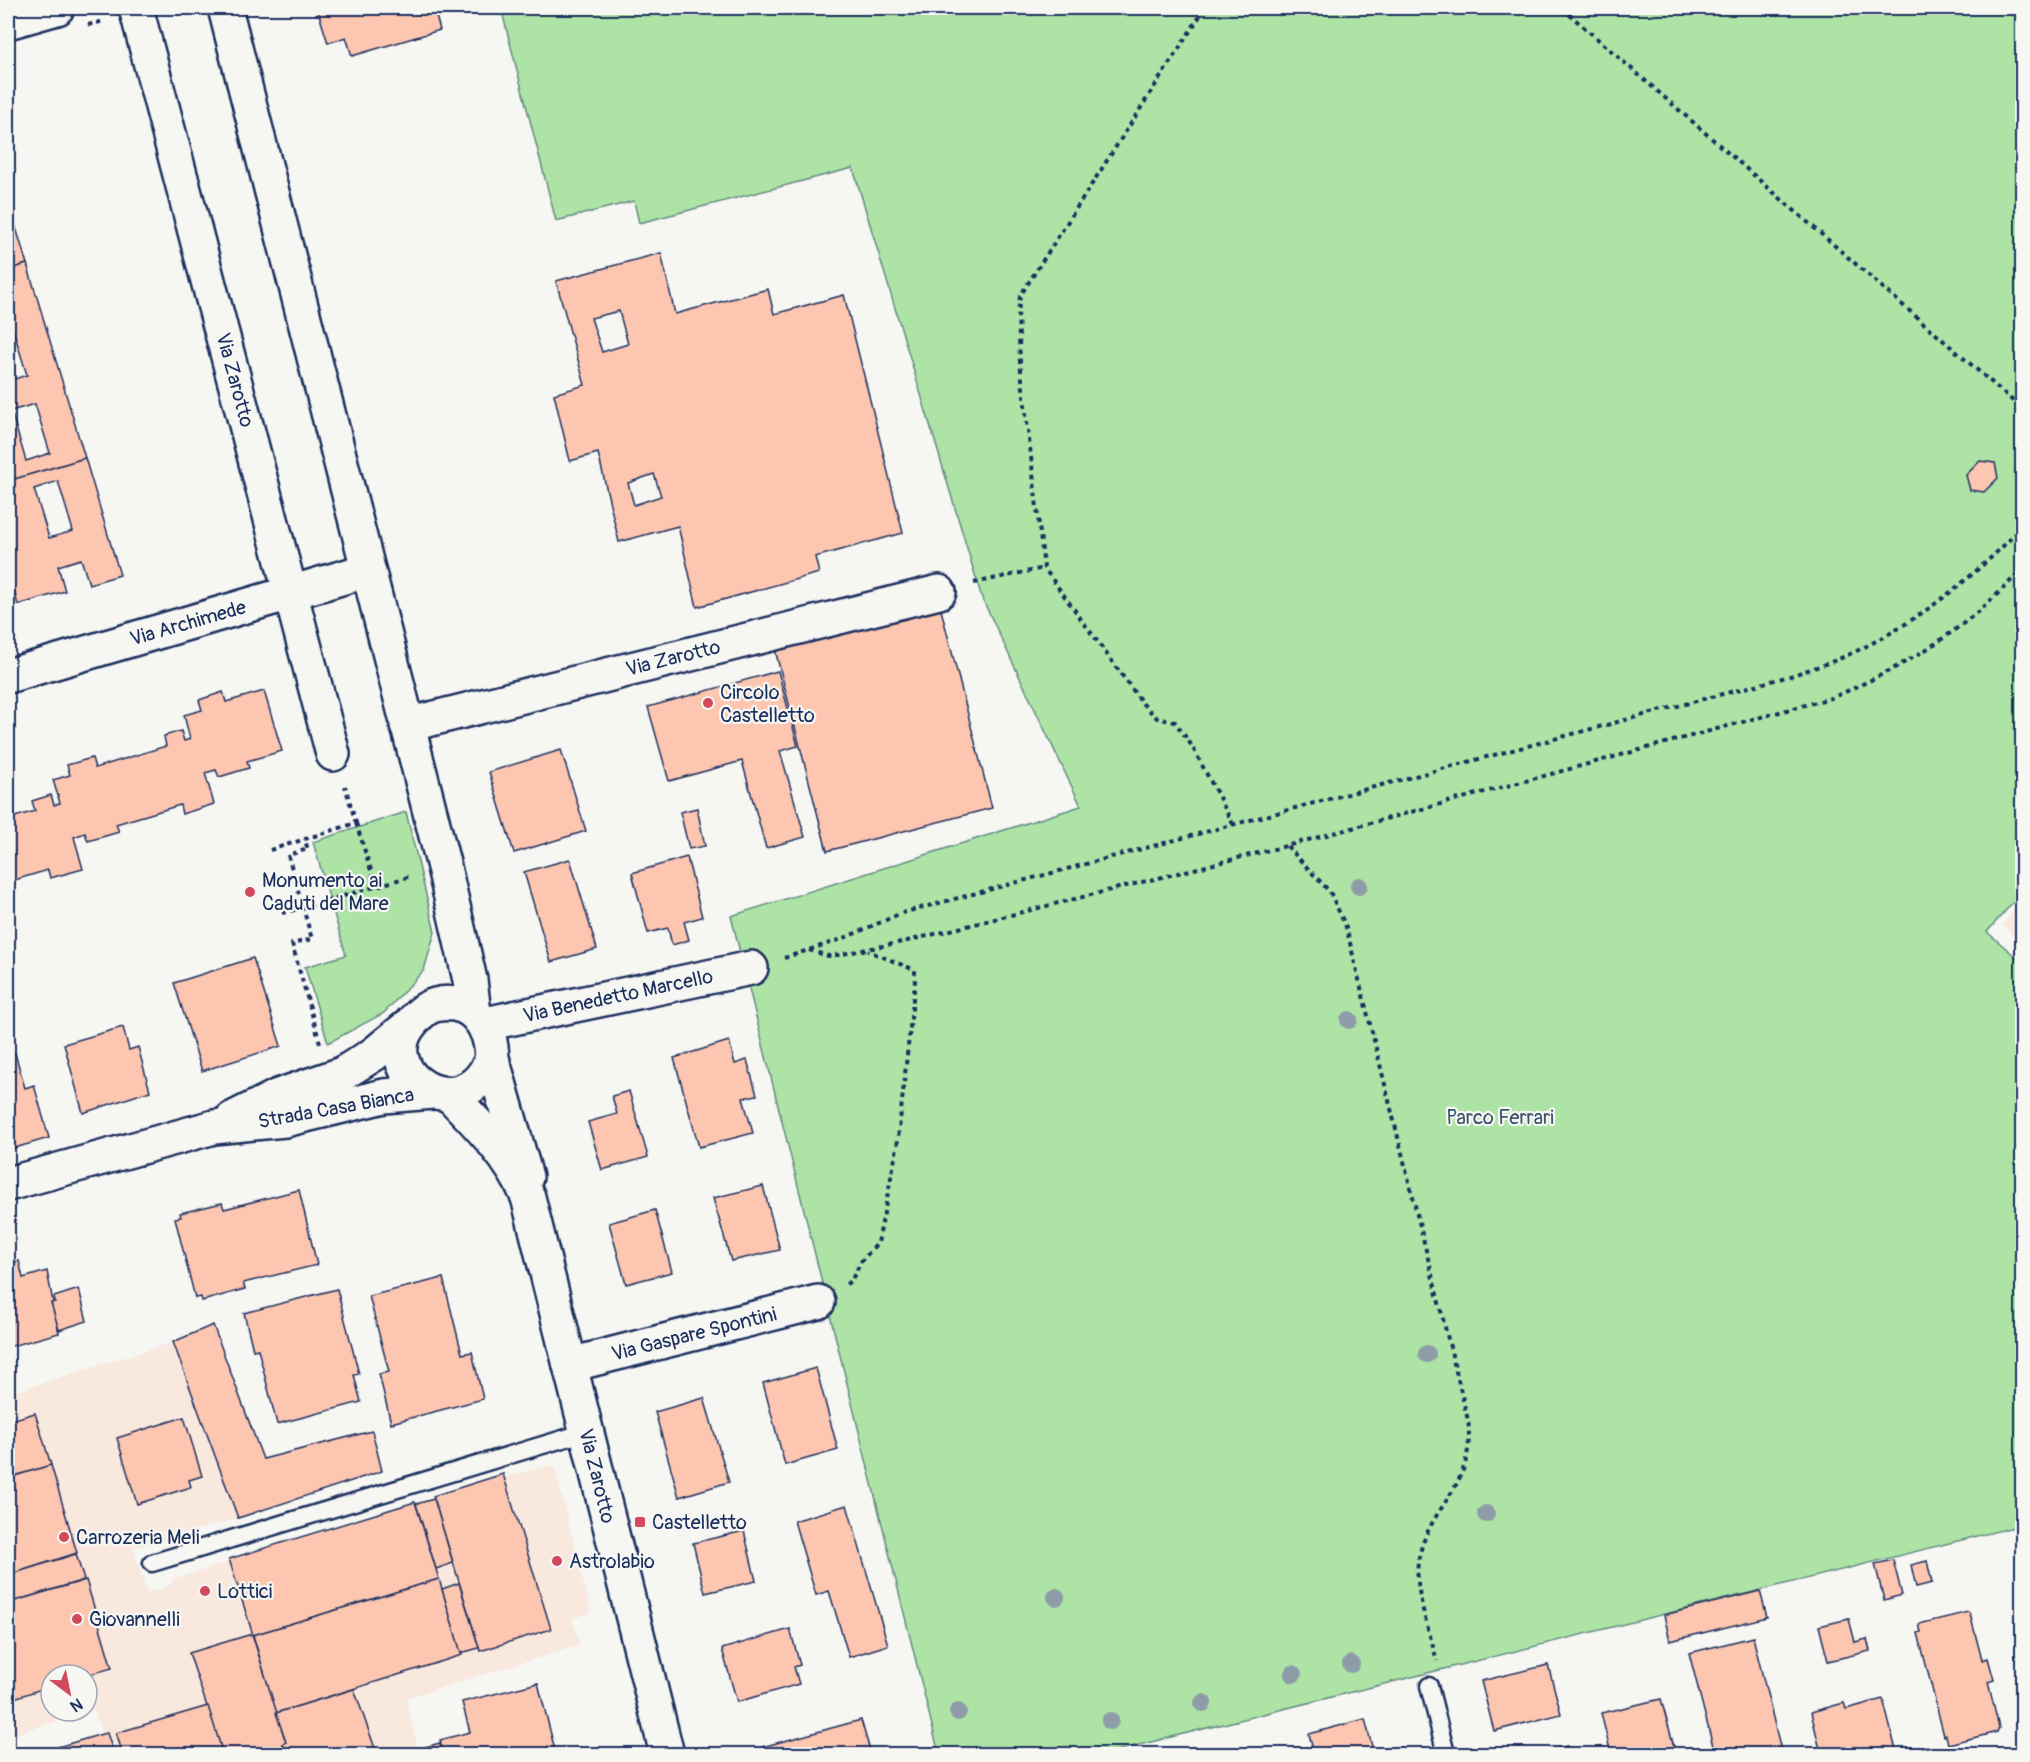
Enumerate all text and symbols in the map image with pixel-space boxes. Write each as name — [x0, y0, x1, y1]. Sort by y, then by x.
street label: Via Zarotto — [210, 330, 260, 430]
street label: Via Archimede — [127, 594, 249, 652]
street label: Via Zarotto — [623, 634, 723, 682]
place label: Circolo Castelletto — [720, 680, 815, 728]
marker: Circolo Castelletto — [701, 696, 715, 710]
place label: Monumento ai Caduti del Mare — [262, 868, 389, 916]
marker: Monumento ai Caduti del Mare — [243, 885, 257, 899]
street label: Via Benedetto Marcello — [521, 964, 715, 1028]
street label: Strada Casa Bianca — [256, 1082, 416, 1134]
park label: Parco Ferrari — [1446, 1105, 1554, 1130]
street label: Via Gaspare Spontini — [609, 1301, 779, 1367]
street label: Via Zarotto — [573, 1426, 621, 1526]
place label: Castelletto — [652, 1510, 747, 1535]
marker: Castelletto — [633, 1515, 647, 1529]
place label: Carrozeria Meli — [76, 1525, 199, 1550]
marker: Carrozeria Meli — [57, 1530, 71, 1544]
place label: Astrolabio — [569, 1549, 655, 1574]
marker: Astrolabio — [550, 1554, 564, 1568]
place label: Lottici — [217, 1579, 272, 1604]
marker: Lottici — [198, 1584, 212, 1598]
place label: Giovannelli — [89, 1607, 180, 1632]
marker: Giovannelli — [70, 1612, 84, 1626]
north arrow — [39, 1663, 99, 1723]
text: N — [66, 1694, 86, 1716]

